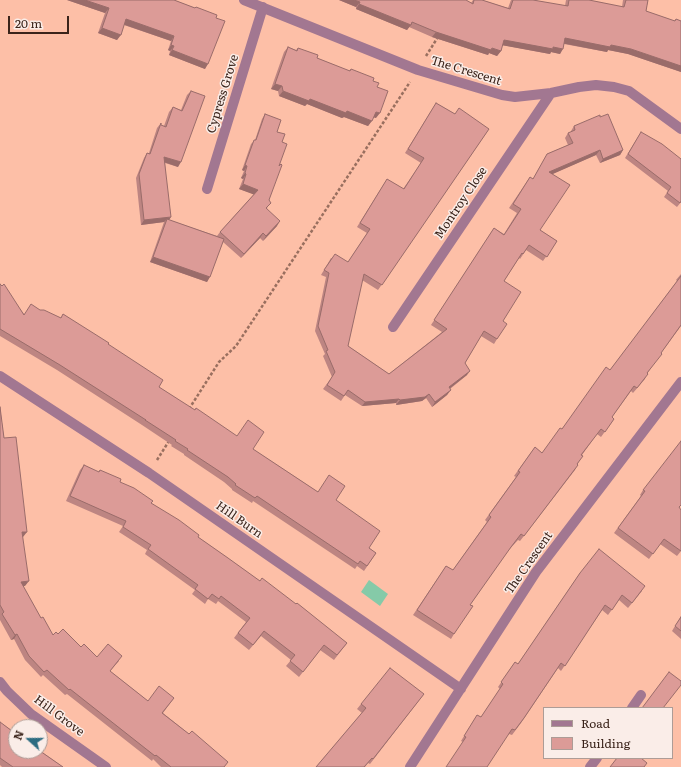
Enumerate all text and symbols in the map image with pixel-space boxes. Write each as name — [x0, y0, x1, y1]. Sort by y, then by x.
scale bar — [10, 8, 71, 34]
text: 20 m — [15, 14, 42, 32]
street label: Cypress Grove — [204, 53, 242, 135]
street label: The Crescent — [429, 53, 503, 89]
street label: Montroy Close — [432, 164, 490, 242]
street label: Hill Burn — [213, 499, 265, 541]
street label: The Crescent — [502, 529, 556, 597]
street label: Hill Grove — [31, 693, 87, 739]
legend — [543, 707, 673, 759]
text: Road — [581, 714, 610, 732]
north arrow — [8, 719, 48, 759]
text: N — [9, 728, 27, 742]
text: Building — [581, 734, 630, 752]

